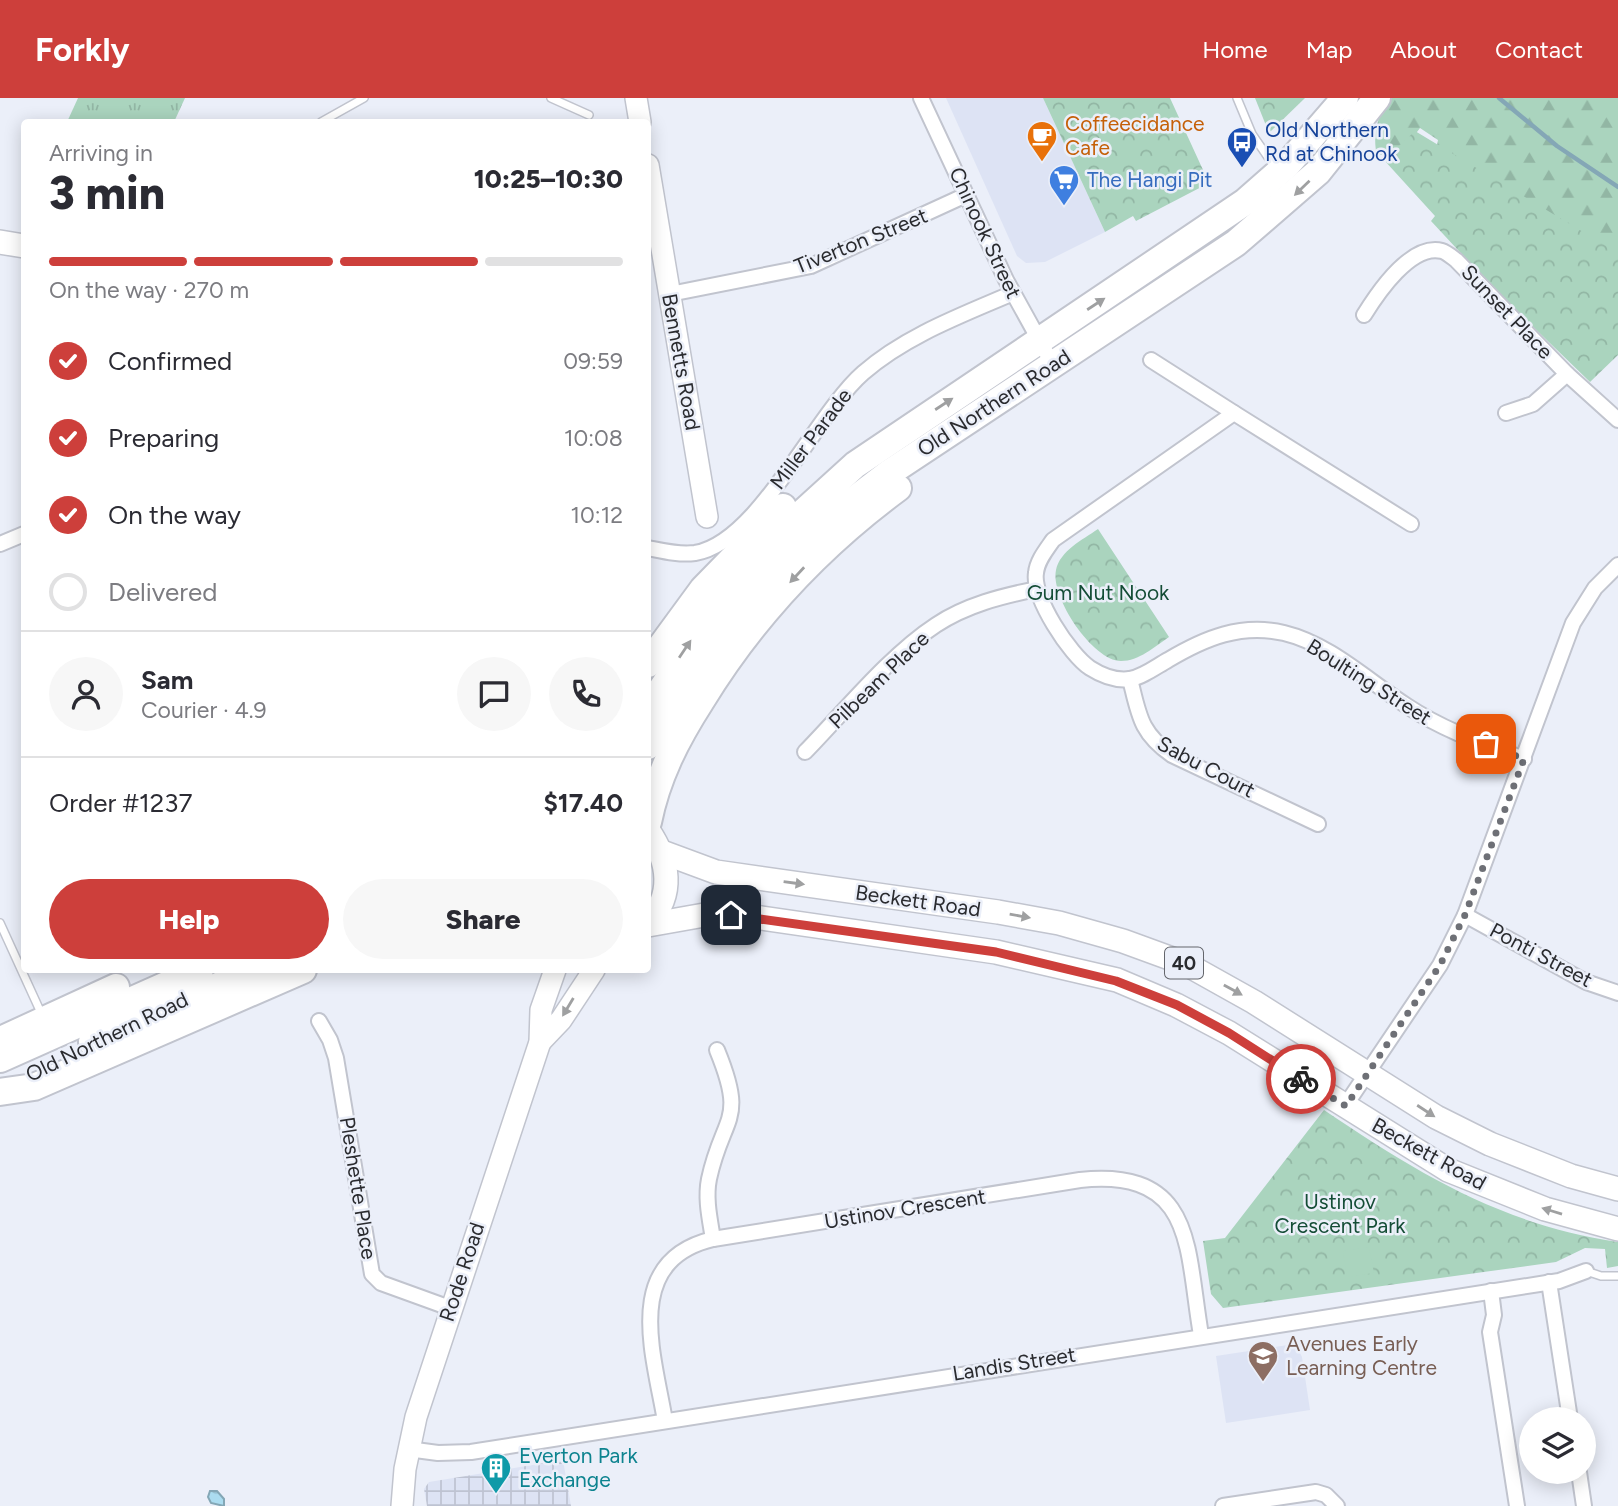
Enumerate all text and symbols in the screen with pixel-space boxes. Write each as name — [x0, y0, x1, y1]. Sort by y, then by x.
text: Forkly — [35, 30, 130, 69]
text: Home — [1202, 35, 1268, 64]
text: Map — [1306, 35, 1352, 64]
text: About — [1390, 35, 1457, 64]
text: Contact — [1495, 35, 1583, 64]
place label: Coffeecidance Cafe — [1065, 111, 1204, 160]
place label: Old Northern Rd at Chinook — [1265, 117, 1398, 166]
cafe icon: Coffeecidance Cafe — [1025, 119, 1059, 163]
bus stop icon: Old Northern Rd at Chinook — [1225, 125, 1259, 169]
text: Arriving in — [49, 139, 153, 167]
text: 10:25–10:30 — [474, 163, 623, 195]
street label: Chinook Street — [944, 163, 1027, 302]
supermarket icon: The Hangi Pit — [1047, 163, 1081, 207]
text: 3 min — [49, 165, 165, 221]
place label: The Hangi Pit — [1087, 167, 1213, 192]
one-way arrow — [1293, 179, 1310, 196]
street label: Tiverton Street — [791, 202, 931, 279]
street label: Sunset Place — [1456, 259, 1558, 364]
text: On the way · 270 m — [49, 276, 249, 304]
street label: Bennetts Road — [657, 292, 706, 432]
one-way arrow — [1087, 297, 1105, 311]
icon: check — [49, 342, 87, 380]
street label: Old Northern Road — [913, 344, 1075, 461]
text: Confirmed — [108, 345, 232, 377]
text: 09:59 — [563, 347, 623, 375]
street label: Miller Parade — [765, 383, 857, 494]
one-way arrow — [935, 398, 954, 411]
icon: check — [49, 419, 87, 457]
text: Preparing — [108, 422, 219, 454]
text: 10:08 — [564, 424, 623, 452]
icon: check — [49, 496, 87, 534]
text: On the way — [108, 499, 241, 531]
text: 10:12 — [571, 501, 623, 529]
one-way arrow — [789, 566, 805, 583]
text: Delivered — [108, 576, 217, 608]
park label: Gum Nut Nook — [1027, 580, 1170, 605]
street label: Pilbeam Place — [823, 626, 934, 734]
street label: Boulting Street — [1302, 633, 1436, 730]
one-way arrow — [679, 639, 692, 659]
button: person — [49, 657, 123, 731]
button: chat — [457, 657, 531, 731]
button: phone — [549, 657, 623, 731]
text: Sam — [141, 664, 193, 696]
text: Courier · 4.9 — [141, 696, 267, 724]
pin — [1456, 714, 1516, 774]
icon: bag — [1467, 725, 1505, 763]
street label: Sabu Court — [1153, 730, 1259, 803]
text: Order #1237 — [49, 787, 192, 819]
text: $17.40 — [543, 787, 623, 819]
one-way arrow — [784, 878, 806, 889]
button: Help — [49, 879, 329, 959]
button: Share — [343, 879, 623, 959]
street label: Beckett Road — [854, 879, 982, 922]
pin — [701, 885, 761, 945]
icon: home — [712, 896, 750, 934]
one-way arrow — [1009, 911, 1031, 922]
street label: Ponti Street — [1486, 917, 1597, 992]
road number: 40 — [1165, 948, 1203, 978]
one-way arrow — [1223, 984, 1243, 996]
street label: Old Northern Road — [22, 986, 192, 1087]
one-way arrow — [562, 998, 575, 1017]
courier — [1266, 1044, 1336, 1114]
icon: bike — [1282, 1060, 1320, 1098]
one-way arrow — [1417, 1104, 1435, 1118]
street label: Beckett Road — [1368, 1112, 1491, 1195]
street label: Pleshette Place — [335, 1115, 382, 1261]
street label: Ustinov Crescent — [822, 1183, 987, 1234]
park label: Ustinov Crescent Park — [1274, 1189, 1406, 1238]
one-way arrow — [1541, 1206, 1562, 1216]
street label: Rode Road — [434, 1219, 489, 1325]
place label: Avenues Early Learning Centre — [1286, 1331, 1437, 1380]
school or university icon: Avenues Early Learning Centre — [1246, 1339, 1280, 1383]
street label: Landis Street — [951, 1341, 1077, 1386]
map controls — [1519, 1407, 1596, 1484]
button: layers — [1519, 1407, 1596, 1484]
place label: Everton Park Exchange — [519, 1443, 638, 1492]
building icon: Everton Park Exchange — [479, 1451, 513, 1495]

